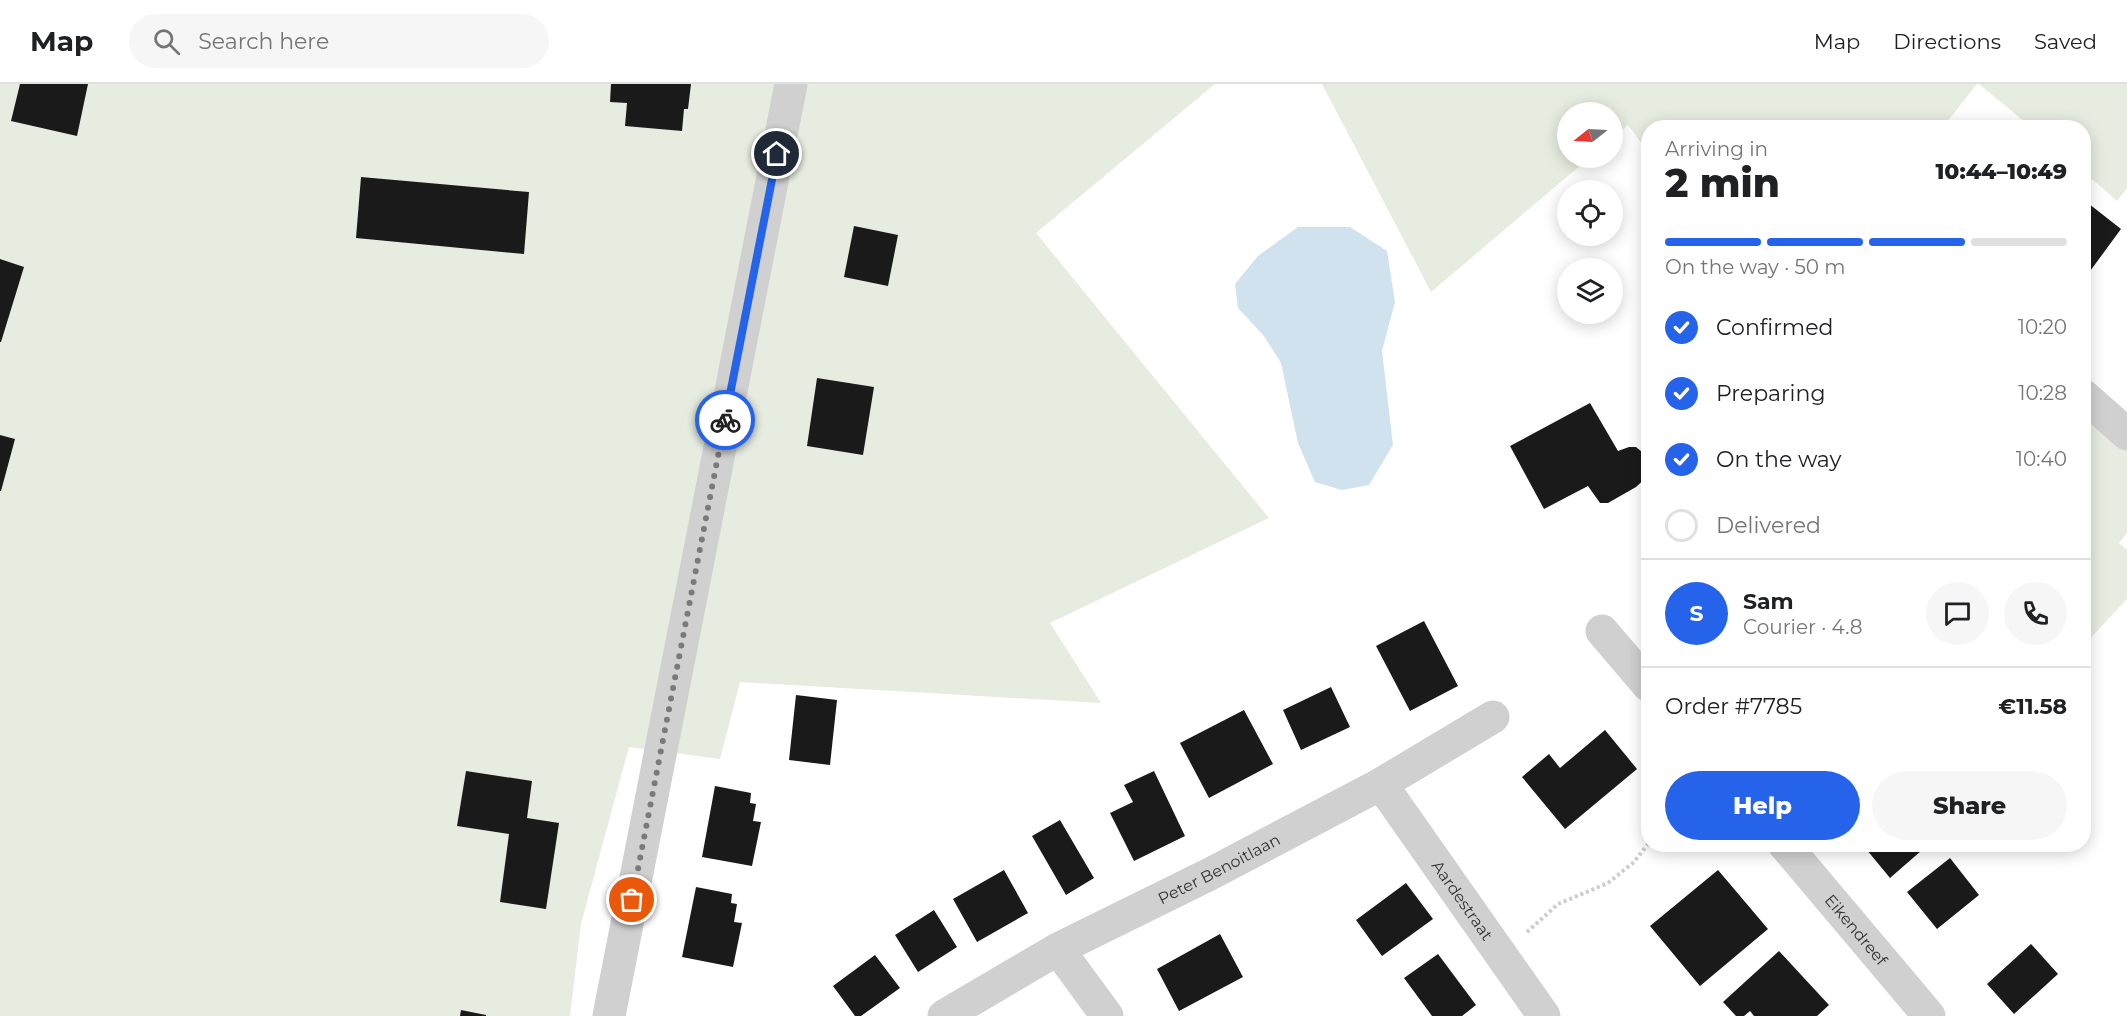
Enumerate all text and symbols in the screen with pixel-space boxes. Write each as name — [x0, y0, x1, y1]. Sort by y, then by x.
search box — [129, 14, 549, 68]
text: Map — [30, 24, 93, 58]
icon: search — [150, 25, 183, 58]
text: Search here — [198, 28, 329, 55]
text: Map — [1814, 29, 1860, 54]
text: Directions — [1893, 29, 2001, 54]
text: Saved — [2034, 29, 2097, 54]
north arrow — [1557, 102, 1623, 168]
map controls — [1557, 102, 1623, 324]
pin — [751, 128, 802, 179]
icon: home — [760, 137, 793, 170]
text: Arriving in — [1665, 137, 1768, 161]
text: 10:44–10:49 — [1935, 158, 2067, 185]
text: 2 min — [1665, 159, 1780, 207]
button: locate — [1557, 180, 1623, 246]
text: On the way · 50 m — [1665, 255, 1845, 279]
button: layers — [1557, 258, 1623, 324]
icon: check — [1665, 311, 1698, 344]
text: Confirmed — [1716, 314, 1833, 341]
text: 10:20 — [2018, 315, 2067, 339]
icon: check — [1665, 377, 1698, 410]
text: Preparing — [1716, 380, 1825, 407]
text: 10:28 — [2018, 381, 2067, 405]
courier — [695, 390, 755, 450]
icon: bike — [709, 404, 742, 437]
icon: check — [1665, 443, 1698, 476]
text: On the way — [1716, 446, 1841, 473]
text: 10:40 — [2016, 447, 2067, 471]
text: Delivered — [1716, 512, 1821, 539]
button: chat — [1926, 582, 1989, 645]
button: phone — [2004, 582, 2067, 645]
text: Sam — [1743, 588, 1794, 615]
text: S — [1689, 600, 1704, 627]
text: Courier · 4.8 — [1743, 615, 1862, 639]
text: Order #7785 — [1665, 693, 1802, 720]
text: €11.58 — [1998, 693, 2067, 720]
button: Help — [1665, 771, 1860, 840]
button: Share — [1872, 771, 2067, 840]
street label: Peter Benoitlaan — [1155, 829, 1283, 908]
street label: Aardestraat — [1428, 857, 1497, 944]
pin — [606, 874, 657, 925]
icon: bag — [615, 883, 648, 916]
street label: Eikendreef — [1821, 890, 1892, 969]

